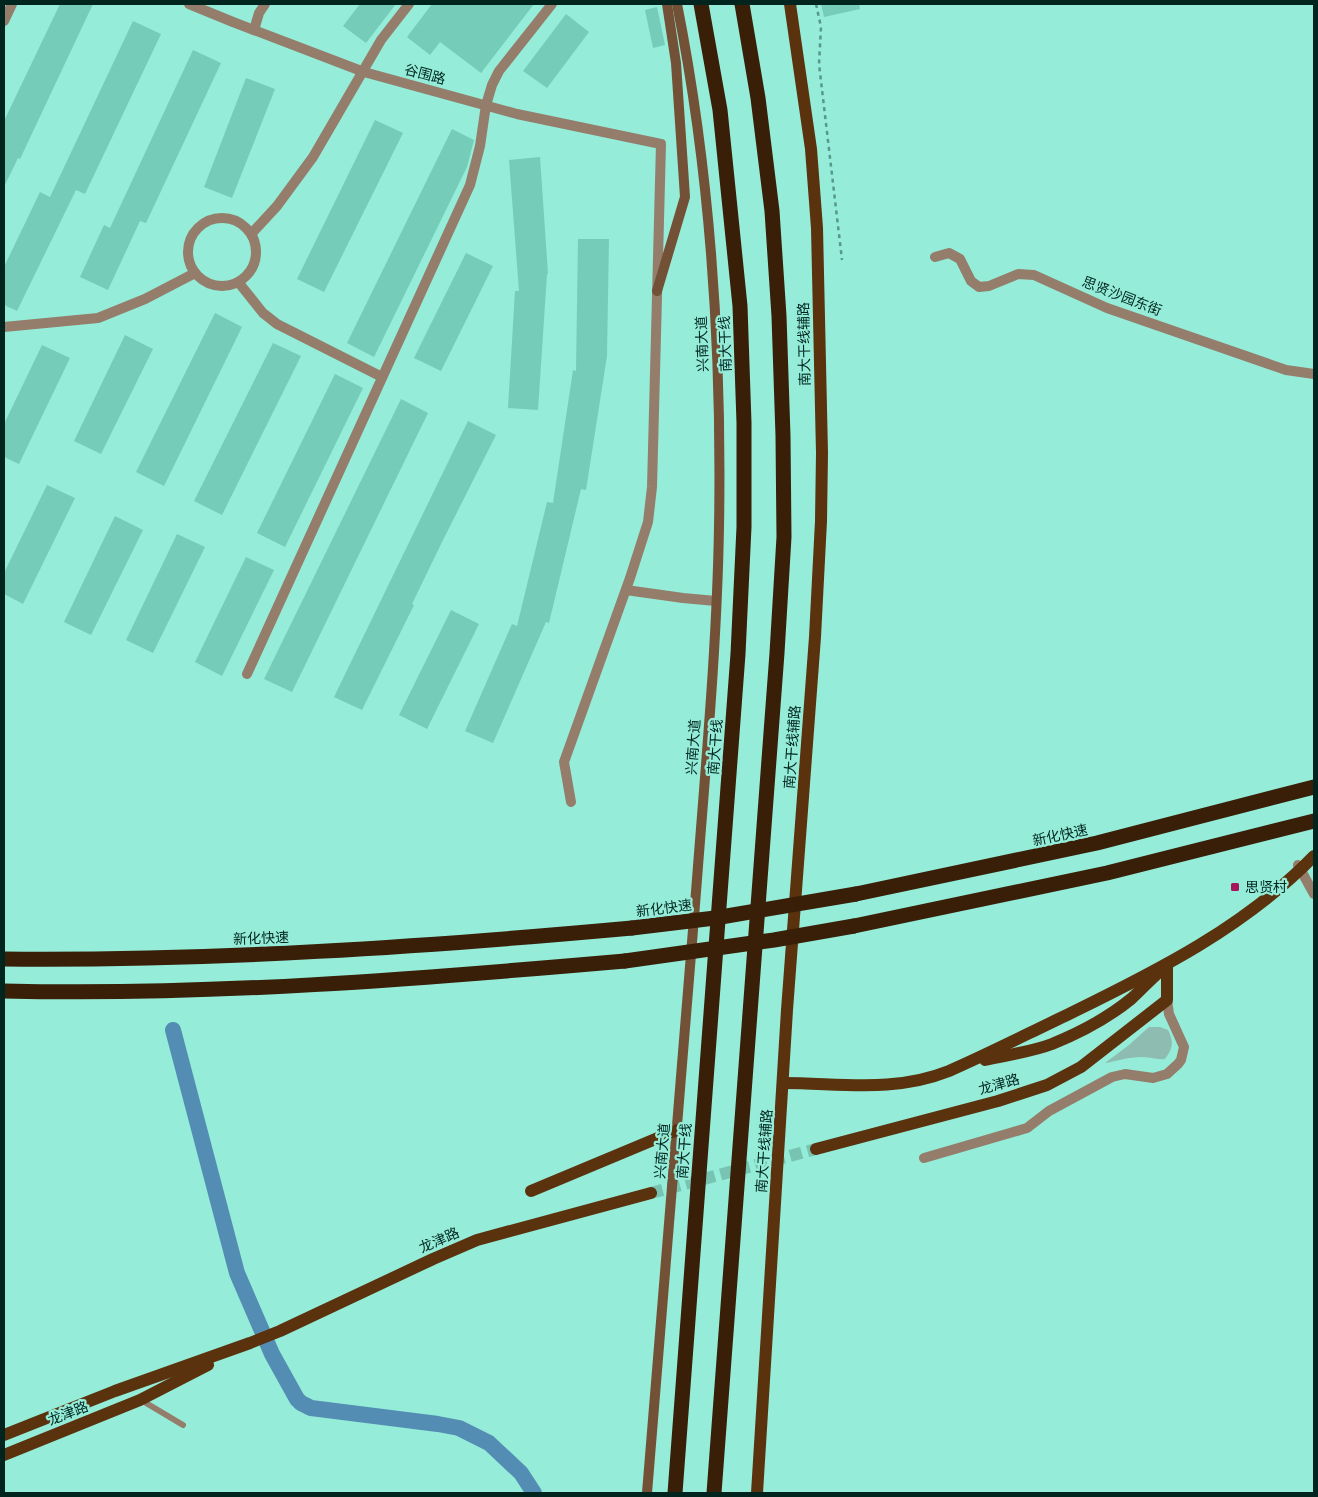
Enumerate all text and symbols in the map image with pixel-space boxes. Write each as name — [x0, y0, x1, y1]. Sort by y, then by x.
street label: 谷围路 — [402, 61, 447, 88]
street label: 思贤沙园东街 — [1080, 273, 1164, 319]
street label: 南大干线辅路 — [795, 302, 814, 386]
street label: 兴南大道 — [693, 316, 712, 372]
street label: 南大干线 — [716, 316, 735, 372]
street label: 南大干线辅路 — [781, 705, 804, 790]
street label: 兴南大道 — [683, 719, 704, 776]
street label: 南大干线 — [705, 719, 726, 776]
street label: 新化快速 — [1031, 821, 1089, 850]
place label: 思贤村 — [1245, 879, 1287, 896]
marker: 思贤村 — [1229, 881, 1241, 893]
street label: 新化快速 — [635, 897, 693, 920]
street label: 新化快速 — [233, 929, 289, 948]
street label: 龙津路 — [977, 1071, 1022, 1098]
street label: 南大干线辅路 — [753, 1109, 776, 1194]
street label: 兴南大道 — [652, 1122, 673, 1180]
street label: 南大干线 — [674, 1123, 695, 1180]
street label: 龙津路 — [417, 1224, 462, 1257]
street label: 龙津路 — [46, 1398, 91, 1429]

